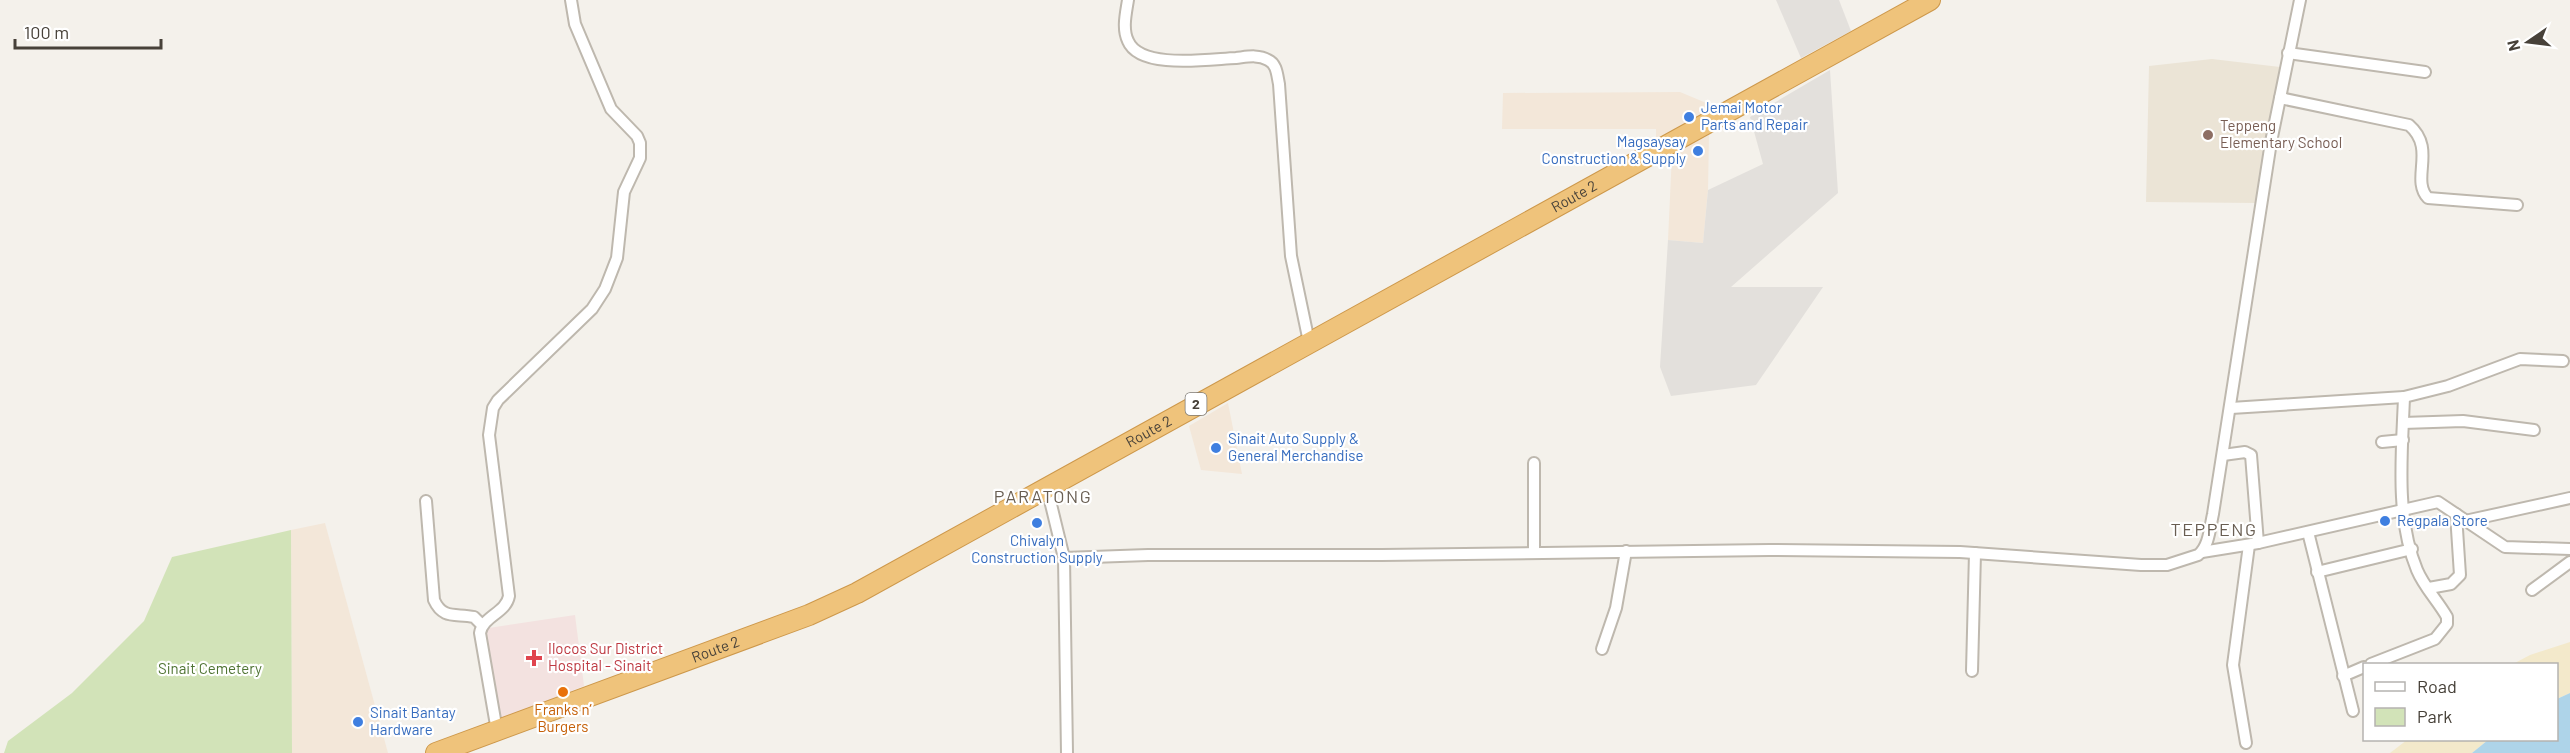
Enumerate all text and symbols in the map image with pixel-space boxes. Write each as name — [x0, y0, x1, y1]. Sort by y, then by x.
scale bar — [15, 12, 160, 50]
north arrow — [2498, 12, 2558, 72]
text: 100 m — [24, 21, 69, 43]
text: N — [2502, 38, 2523, 53]
place label: Jemai Motor Parts and Repair — [1701, 98, 1809, 133]
marker: Jemai Motor Parts and Repair — [1682, 110, 1696, 124]
place label: Teppeng Elementary School — [2220, 116, 2342, 151]
marker: Teppeng Elementary School — [2201, 128, 2215, 142]
place label: Magsaysay Construction & Supply — [1542, 132, 1686, 167]
marker: Magsaysay Construction & Supply — [1691, 144, 1705, 158]
street label: Route 2 — [1548, 176, 1600, 216]
road number: 2 — [1186, 393, 1206, 415]
street label: Route 2 — [1122, 411, 1174, 451]
place label: Sinait Auto Supply & General Merchandise — [1228, 429, 1364, 464]
marker: Sinait Auto Supply & General Merchandise — [1209, 441, 1223, 455]
district label: PARATONG — [994, 485, 1092, 507]
place label: Regpala Store — [2397, 511, 2488, 529]
marker: Regpala Store — [2378, 514, 2392, 528]
marker: Chivalyn Construction Supply — [1030, 516, 1044, 530]
district label: TEPPENG — [2170, 518, 2258, 540]
place label: Chivalyn Construction Supply — [971, 531, 1103, 566]
street label: Route 2 — [689, 632, 742, 666]
place label: Ilocos Sur District Hospital - Sinait — [548, 639, 663, 674]
marker: Ilocos Sur District Hospital - Sinait — [525, 649, 543, 667]
park label: Sinait Cemetery — [158, 659, 262, 677]
legend — [2363, 663, 2558, 741]
text: Road — [2417, 675, 2457, 697]
marker: Franks n’ Burgers — [556, 685, 570, 699]
place label: Franks n’ Burgers — [534, 700, 593, 735]
place label: Sinait Bantay Hardware — [370, 703, 456, 738]
text: Park — [2417, 705, 2452, 727]
marker: Sinait Bantay Hardware — [351, 715, 365, 729]

